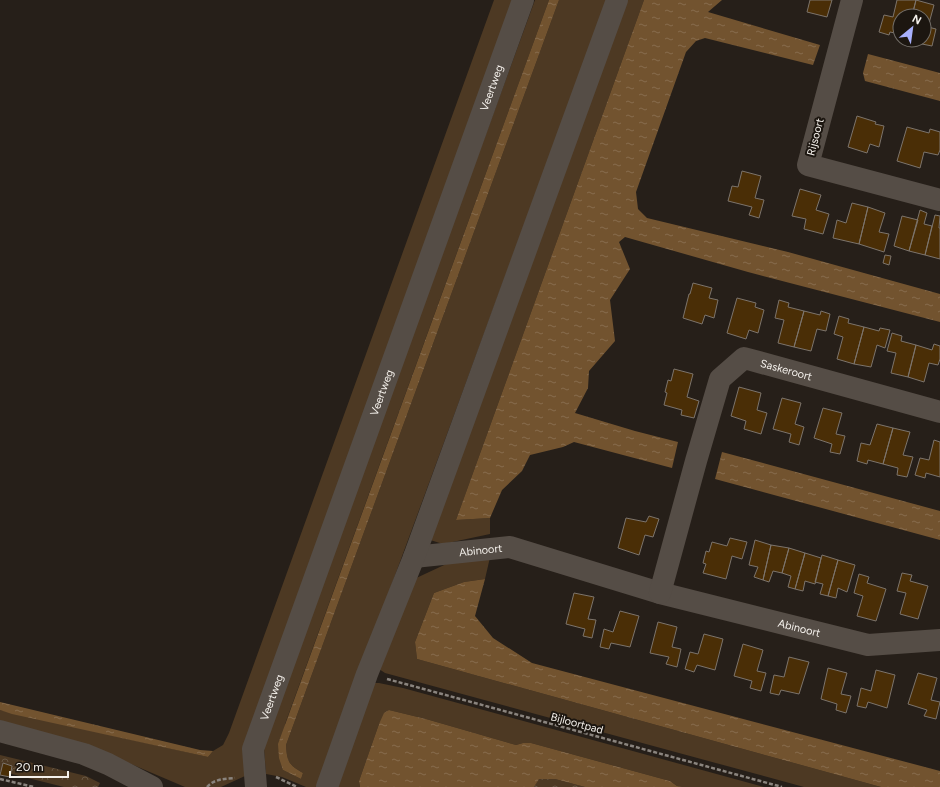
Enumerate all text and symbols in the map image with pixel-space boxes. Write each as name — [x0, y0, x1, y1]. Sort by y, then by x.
north arrow — [892, 8, 932, 48]
text: N — [910, 12, 923, 27]
street label: Veertweg — [478, 63, 506, 113]
street label: Rijsoort — [804, 117, 827, 157]
street label: Saskeroort — [759, 357, 813, 383]
street label: Veertweg — [368, 368, 396, 418]
street label: Abinoort — [458, 542, 503, 559]
street label: Abinoort — [777, 617, 822, 640]
street label: Veertweg — [258, 673, 286, 722]
street label: Bijloortpad — [549, 710, 605, 737]
scale bar — [10, 753, 68, 779]
text: 20 m — [16, 760, 44, 774]

